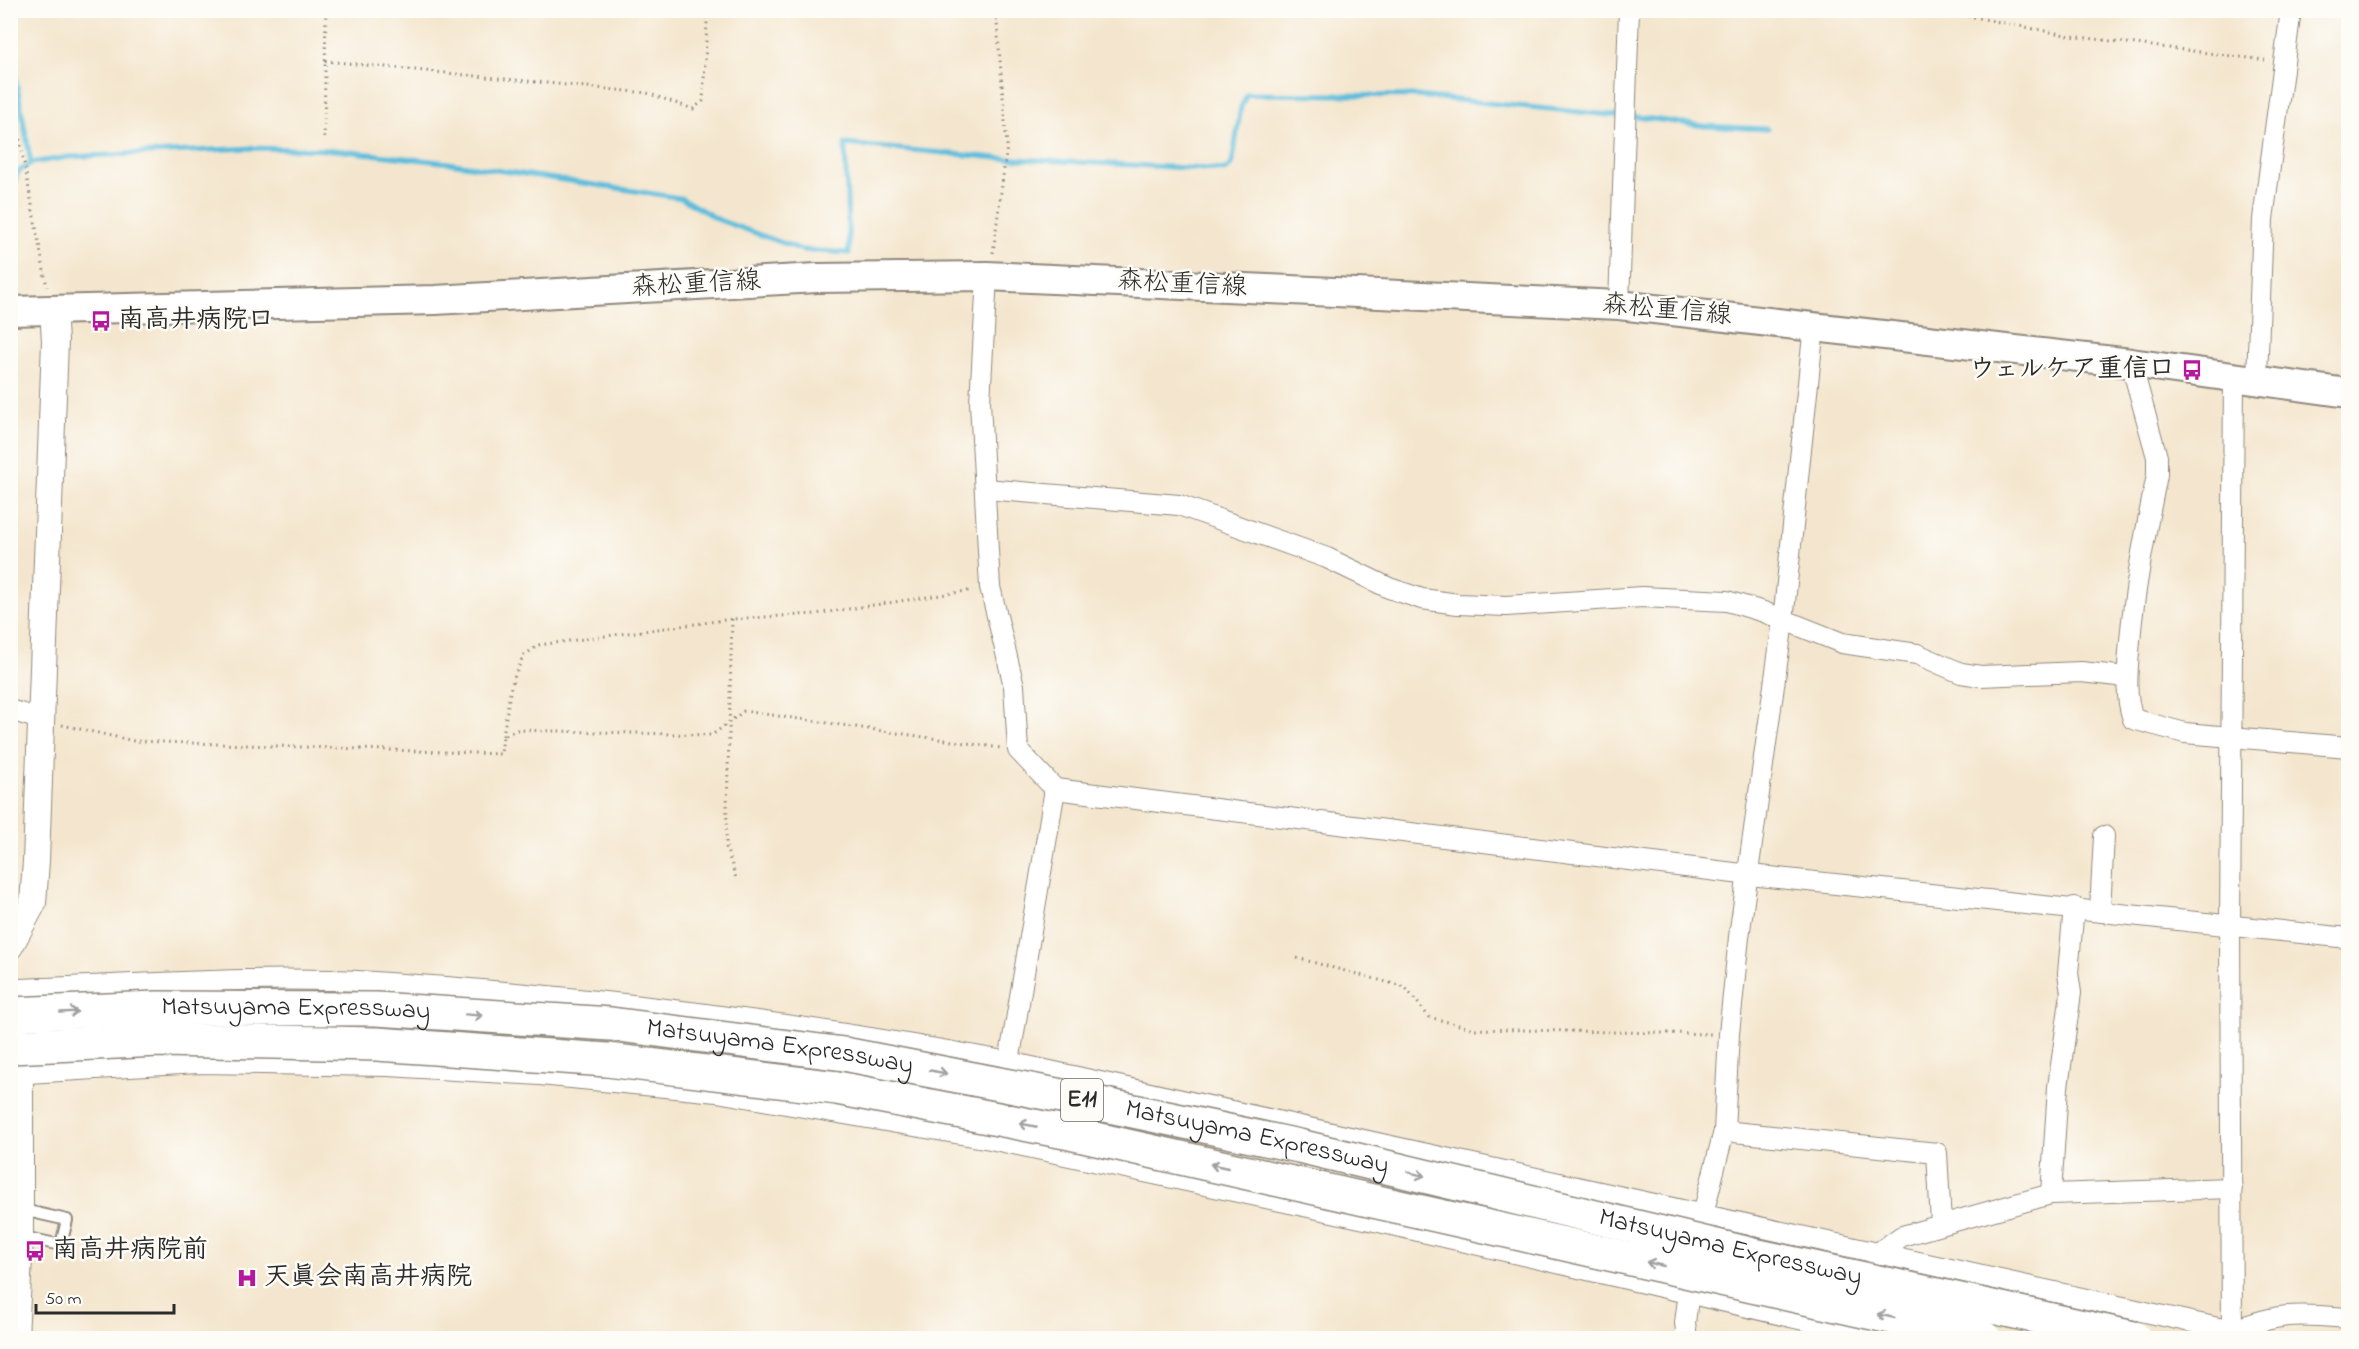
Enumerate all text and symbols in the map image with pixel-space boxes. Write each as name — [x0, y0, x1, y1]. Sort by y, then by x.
street label: 森松重信線 — [630, 263, 762, 307]
street label: 森松重信線 — [1116, 263, 1248, 307]
street label: 森松重信線 — [1601, 286, 1733, 336]
place label: 南高井病院口 — [118, 302, 274, 340]
bus stop icon: 南高井病院口 — [89, 309, 113, 333]
place label: ウェルケア重信口 — [1969, 351, 2175, 389]
bus stop icon: ウェルケア重信口 — [2180, 358, 2204, 382]
street label: Matsuyama Expressway — [161, 989, 432, 1031]
one-way arrow — [58, 1006, 78, 1017]
one-way arrow — [463, 1010, 483, 1021]
street label: Matsuyama Expressway — [644, 1010, 916, 1086]
one-way arrow — [927, 1067, 947, 1078]
road number: E11 — [1061, 1079, 1103, 1121]
street label: Matsuyama Expressway — [1122, 1091, 1393, 1186]
one-way arrow — [1019, 1119, 1038, 1130]
one-way arrow — [1209, 1160, 1228, 1172]
one-way arrow — [1406, 1169, 1425, 1181]
street label: Matsuyama Expressway — [1595, 1199, 1866, 1297]
place label: 南高井病院前 — [52, 1232, 208, 1270]
bus stop icon: 南高井病院前 — [23, 1239, 47, 1263]
one-way arrow — [1645, 1258, 1664, 1270]
place label: 天眞会南高井病院 — [264, 1259, 472, 1297]
hospital icon: 天眞会南高井病院 — [235, 1266, 259, 1290]
scale bar — [36, 1277, 174, 1315]
text: 50 m — [45, 1287, 82, 1313]
one-way arrow — [1877, 1310, 1896, 1322]

